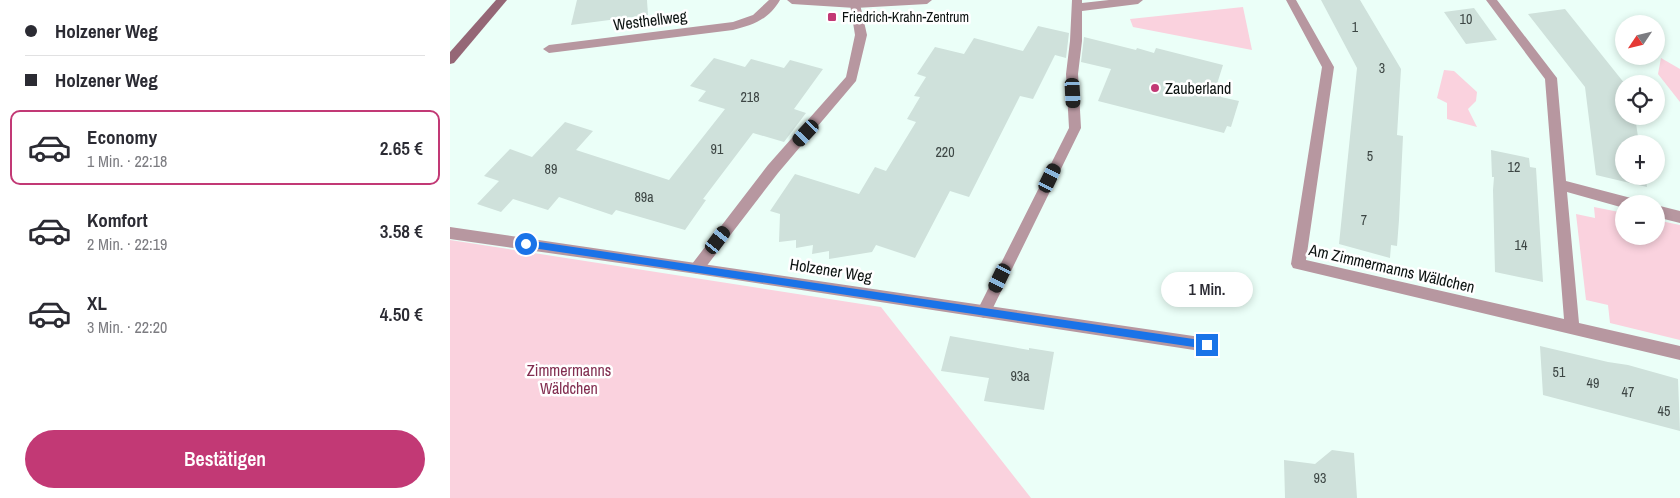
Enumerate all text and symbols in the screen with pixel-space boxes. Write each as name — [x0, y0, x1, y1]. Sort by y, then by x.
street label: Westhellweg — [612, 4, 689, 35]
place label: Friedrich-Krahn-Zentrum — [842, 8, 969, 26]
house number: 10 — [1460, 10, 1472, 28]
marker: Friedrich-Krahn-Zentrum — [826, 11, 838, 23]
north arrow — [1615, 15, 1665, 65]
map controls — [1615, 15, 1665, 245]
text: Holzener Weg — [55, 18, 158, 44]
house number: 1 — [1352, 18, 1359, 36]
house number: 3 — [1379, 59, 1385, 77]
text: Holzener Weg — [55, 67, 158, 93]
button: locate — [1615, 75, 1665, 125]
place label: Zauberland — [1165, 77, 1231, 99]
car — [1064, 78, 1081, 108]
marker: Zauberland — [1149, 82, 1161, 94]
house number: 218 — [740, 88, 760, 106]
car — [790, 117, 821, 149]
text: Economy — [87, 124, 157, 150]
icon: car — [27, 125, 72, 170]
text: 2.65 € — [380, 135, 423, 161]
button: + — [1615, 135, 1665, 185]
house number: 91 — [711, 140, 724, 158]
house number: 220 — [935, 143, 955, 161]
house number: 5 — [1367, 147, 1373, 165]
text: 1 Min. · 22:18 — [87, 150, 167, 172]
house number: 12 — [1508, 158, 1520, 176]
house number: 89 — [545, 160, 557, 178]
car — [1036, 161, 1063, 195]
house number: 89a — [634, 188, 654, 206]
button: − — [1615, 195, 1665, 245]
text: Komfort — [87, 207, 148, 233]
icon: car — [27, 208, 72, 253]
house number: 7 — [1361, 211, 1367, 229]
text: 3.58 € — [380, 218, 423, 244]
car — [702, 224, 733, 256]
text: 2 Min. · 22:19 — [87, 233, 167, 255]
route start — [515, 233, 537, 255]
house number: 14 — [1515, 236, 1528, 254]
street label: Am Zimmermanns Wäldchen — [1306, 238, 1477, 298]
street label: Holzener Weg — [788, 253, 874, 287]
car — [986, 261, 1013, 295]
callout: 1 Min. — [1161, 272, 1253, 308]
text: 1 Min. — [1189, 278, 1225, 300]
text: XL — [87, 290, 107, 316]
icon: car — [27, 291, 72, 336]
text: 4.50 € — [380, 301, 423, 327]
text: 3 Min. · 22:20 — [87, 316, 167, 338]
route end — [1196, 334, 1218, 356]
park label: Zimmermanns Wäldchen — [527, 359, 611, 399]
house number: 51 — [1553, 363, 1566, 381]
house number: 93a — [1010, 367, 1030, 385]
house number: 49 — [1587, 374, 1599, 392]
house number: 47 — [1622, 383, 1634, 401]
house number: 45 — [1658, 402, 1670, 420]
button: Bestätigen — [25, 430, 425, 488]
house number: 93 — [1314, 469, 1326, 487]

